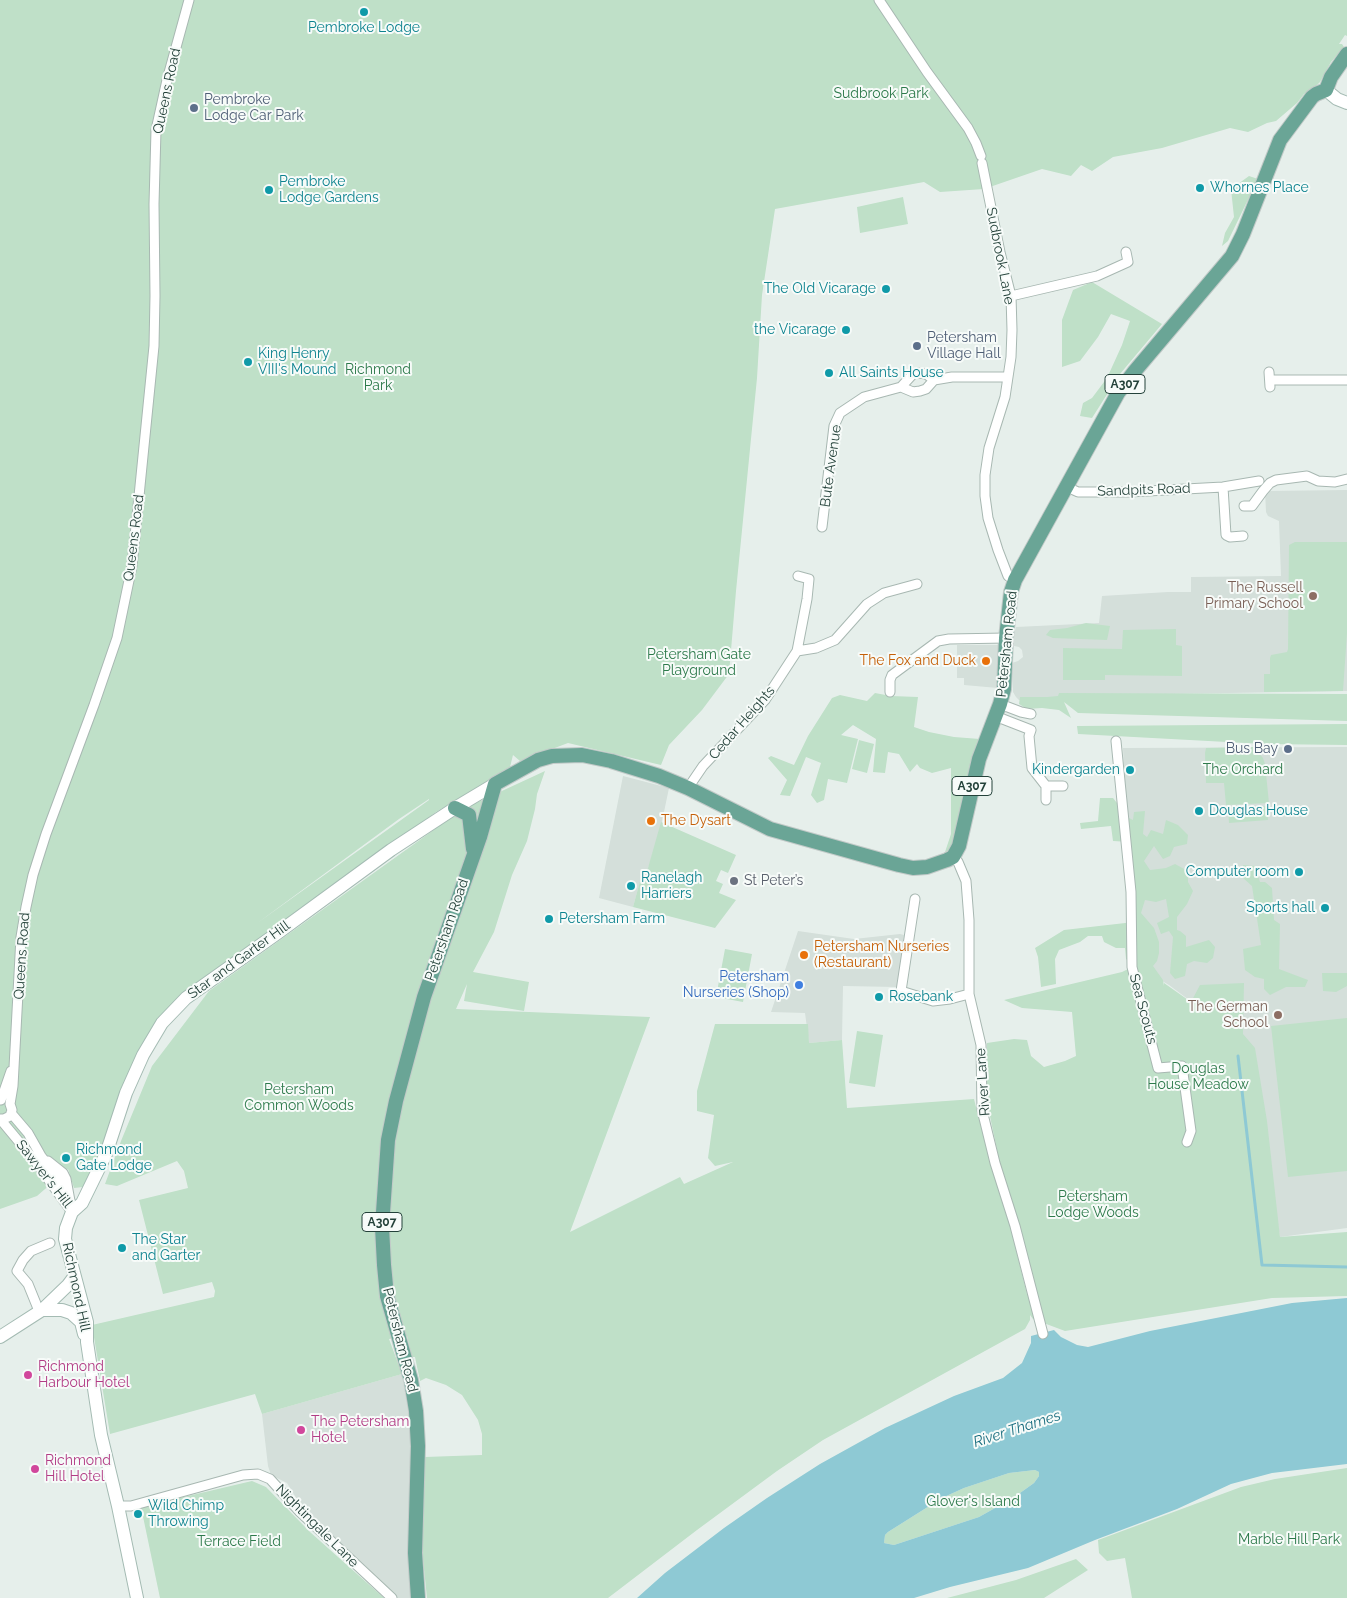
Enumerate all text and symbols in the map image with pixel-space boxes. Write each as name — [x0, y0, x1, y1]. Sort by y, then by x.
marker: Pembroke Lodge — [358, 6, 370, 18]
place label: Pembroke Lodge — [308, 20, 420, 36]
street label: Queens Road — [150, 47, 184, 135]
park label: Sudbrook Park — [833, 86, 929, 102]
place label: Pembroke Lodge Car Park — [204, 92, 304, 124]
marker: Pembroke Lodge Car Park — [188, 102, 200, 114]
place label: Pembroke Lodge Gardens — [279, 174, 379, 206]
place label: Whornes Place — [1210, 180, 1309, 196]
marker: Whornes Place — [1194, 182, 1206, 194]
marker: Pembroke Lodge Gardens — [263, 184, 275, 196]
street label: Sudbrook Lane — [982, 206, 1018, 306]
place label: The Old Vicarage — [764, 281, 876, 297]
marker: The Old Vicarage — [880, 283, 892, 295]
place label: the Vicarage — [754, 322, 836, 338]
marker: the Vicarage — [840, 324, 852, 336]
place label: Petersham Village Hall — [927, 330, 1001, 362]
marker: Petersham Village Hall — [911, 340, 923, 352]
place label: King Henry VIII's Mound — [258, 346, 337, 378]
marker: King Henry VIII's Mound — [242, 356, 254, 368]
park label: Richmond Park — [345, 362, 411, 394]
place label: All Saints House — [839, 365, 944, 381]
marker: All Saints House — [823, 367, 835, 379]
road number: A307 — [1105, 374, 1145, 394]
street label: Bute Avenue — [817, 424, 845, 508]
street label: Sandpits Road — [1097, 480, 1191, 500]
street label: Queens Road — [120, 494, 148, 582]
place label: The Russell Primary School — [1205, 580, 1303, 612]
street label: Petersham Road — [993, 590, 1021, 698]
marker: The Russell Primary School — [1307, 590, 1319, 602]
park label: Petersham Gate Playground — [647, 647, 751, 680]
place label: The Fox and Duck — [860, 653, 976, 669]
marker: The Fox and Duck — [980, 655, 992, 667]
street label: Cedar Heights — [705, 683, 779, 763]
place label: Bus Bay — [1226, 741, 1278, 757]
marker: Bus Bay — [1282, 743, 1294, 755]
place label: Kindergarden — [1032, 762, 1120, 778]
park label: The Orchard — [1203, 762, 1283, 778]
marker: Kindergarden — [1124, 764, 1136, 776]
road number: A307 — [952, 776, 992, 796]
place label: Douglas House — [1209, 803, 1308, 819]
marker: Douglas House — [1193, 805, 1205, 817]
place label: The Dysart — [661, 813, 731, 829]
marker: The Dysart — [645, 815, 657, 827]
place label: Computer room — [1186, 864, 1289, 880]
marker: Computer room — [1293, 866, 1305, 878]
place label: Ranelagh Harriers — [641, 870, 702, 902]
place label: St Peter’s — [744, 873, 803, 889]
marker: St Peter’s — [728, 875, 740, 887]
street label: Petersham Road — [422, 877, 472, 983]
marker: Ranelagh Harriers — [625, 880, 637, 892]
place label: Sports hall — [1246, 900, 1315, 916]
marker: Sports hall — [1319, 902, 1331, 914]
place label: Petersham Farm — [559, 911, 665, 927]
street label: Queens Road — [11, 912, 33, 1000]
marker: Petersham Farm — [543, 913, 555, 925]
street label: Star and Garter Hill — [185, 917, 293, 1003]
place label: Petersham Nurseries (Restaurant) — [814, 939, 949, 972]
marker: Petersham Nurseries (Restaurant) — [798, 949, 810, 961]
place label: Petersham Nurseries (Shop) — [683, 969, 789, 1002]
street label: Sea Scouts — [1126, 972, 1160, 1046]
marker: Petersham Nurseries (Shop) — [793, 979, 805, 991]
place label: Rosebank — [889, 989, 953, 1005]
marker: Rosebank — [873, 991, 885, 1003]
place label: The German School — [1188, 999, 1268, 1032]
marker: The German School — [1272, 1009, 1284, 1021]
street label: River Lane — [972, 1047, 994, 1117]
park label: Douglas House Meadow — [1147, 1061, 1249, 1094]
park label: Petersham Common Woods — [244, 1082, 354, 1114]
street label: Sawyer's Hill — [12, 1137, 76, 1211]
place label: Richmond Gate Lodge — [76, 1142, 152, 1174]
marker: Richmond Gate Lodge — [60, 1152, 72, 1164]
park label: Petersham Lodge Woods — [1047, 1189, 1139, 1222]
road number: A307 — [362, 1212, 402, 1232]
place label: The Star and Garter — [132, 1232, 200, 1264]
street label: Richmond Hill — [58, 1241, 94, 1333]
marker: The Star and Garter — [116, 1242, 128, 1254]
street label: Petersham Road — [379, 1286, 421, 1394]
place label: Richmond Harbour Hotel — [38, 1359, 130, 1391]
marker: Richmond Harbour Hotel — [22, 1369, 34, 1381]
water label: River Thames — [971, 1406, 1063, 1452]
place label: The Petersham Hotel — [311, 1414, 409, 1446]
marker: The Petersham Hotel — [295, 1424, 307, 1436]
place label: Richmond Hill Hotel — [45, 1453, 111, 1485]
marker: Richmond Hill Hotel — [29, 1463, 41, 1475]
street label: Nightingale Lane — [272, 1481, 362, 1571]
park label: Glover's Island — [926, 1494, 1020, 1510]
place label: Wild Chimp Throwing — [148, 1498, 224, 1530]
marker: Wild Chimp Throwing — [132, 1508, 144, 1520]
park label: Marble Hill Park — [1238, 1532, 1340, 1548]
park label: Terrace Field — [197, 1534, 281, 1550]

